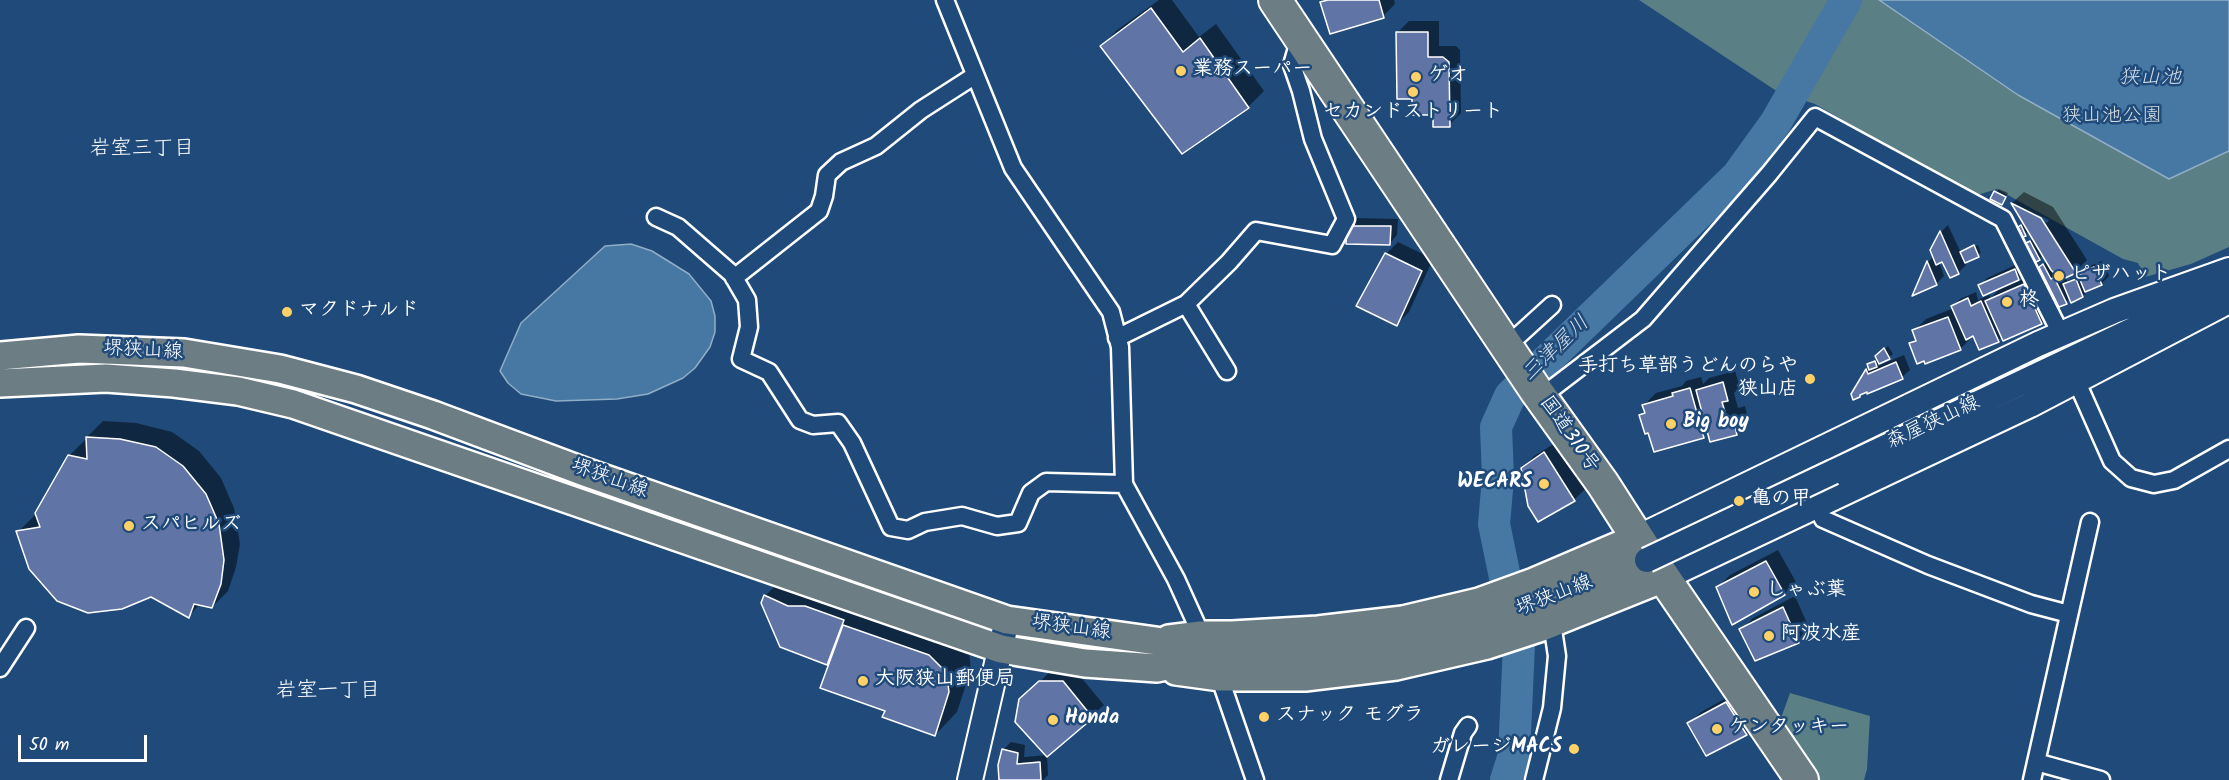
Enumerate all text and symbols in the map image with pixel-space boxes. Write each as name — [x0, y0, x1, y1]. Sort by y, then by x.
place label: 業務スーパー — [1193, 59, 1312, 83]
marker: 業務スーパー — [1174, 64, 1188, 78]
place label: ゲオ — [1428, 65, 1468, 89]
water label: 狭山池 — [2119, 66, 2181, 92]
marker: ゲオ — [1409, 70, 1423, 84]
marker: セカンドストリート — [1406, 85, 1420, 99]
place label: セカンドストリート — [1323, 102, 1503, 126]
park label: 狭山池公園 — [2062, 106, 2162, 130]
district label: 岩室三丁目 — [90, 137, 194, 163]
place label: ピザハット — [2071, 264, 2171, 288]
marker: ピザハット — [2052, 269, 2066, 283]
place label: 柊 — [2019, 290, 2039, 314]
marker: 柊 — [2000, 295, 2014, 309]
place label: マクドナルド — [299, 300, 419, 324]
marker: マクドナルド — [280, 305, 294, 319]
water label: 三津屋川 — [1518, 312, 1596, 388]
street label: 堺狭山線 — [102, 338, 184, 366]
place label: 手打ち草部うどんのらや 狭山店 — [1578, 356, 1798, 403]
marker: 手打ち草部うどんのらや 狭山店 — [1803, 372, 1817, 386]
street label: 国道310号 — [1533, 392, 1603, 478]
street label: 森屋狭山線 — [1884, 392, 1984, 456]
place label: Big boy — [1683, 412, 1749, 436]
marker: Big boy — [1664, 417, 1678, 431]
street label: 堺狭山線 — [567, 455, 651, 505]
place label: WECARS — [1457, 472, 1532, 496]
marker: WECARS — [1537, 477, 1551, 491]
place label: 亀の甲 — [1751, 489, 1811, 513]
marker: 亀の甲 — [1732, 494, 1746, 508]
place label: スパヒルズ — [141, 514, 241, 538]
marker: スパヒルズ — [122, 519, 136, 533]
street label: 堺狭山線 — [1513, 571, 1597, 623]
place label: しゃぶ葉 — [1766, 580, 1846, 604]
marker: しゃぶ葉 — [1747, 585, 1761, 599]
street label: 堺狭山線 — [1030, 612, 1112, 646]
place label: 阿波水産 — [1781, 624, 1861, 648]
marker: 阿波水産 — [1762, 629, 1776, 643]
place label: 大阪狭山郵便局 — [875, 669, 1015, 693]
marker: 大阪狭山郵便局 — [856, 674, 870, 688]
district label: 岩室一丁目 — [276, 679, 380, 705]
place label: スナック モグラ — [1276, 705, 1424, 729]
place label: Honda — [1065, 708, 1119, 732]
marker: スナック モグラ — [1257, 710, 1271, 724]
marker: Honda — [1046, 713, 1060, 727]
place label: ケンタッキー — [1729, 717, 1849, 741]
marker: ケンタッキー — [1710, 722, 1724, 736]
scale bar — [21, 723, 150, 761]
text: 50 m — [29, 731, 69, 760]
place label: ガレージMACS — [1430, 737, 1562, 761]
marker: ガレージMACS — [1567, 742, 1581, 756]

